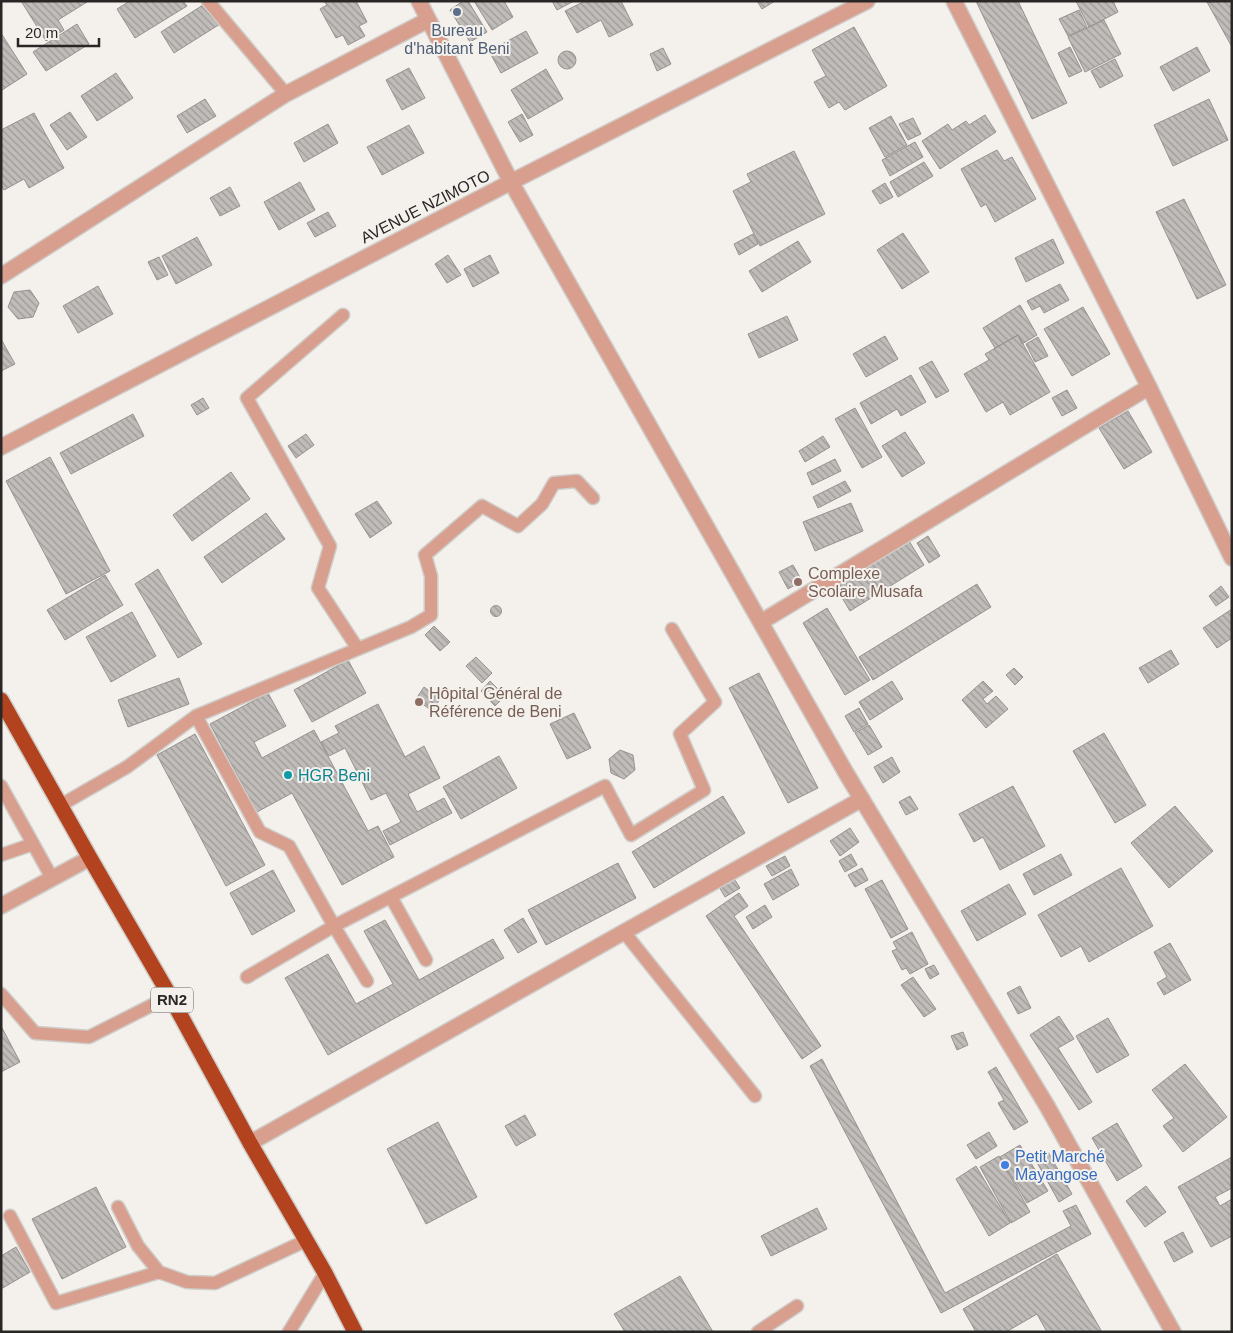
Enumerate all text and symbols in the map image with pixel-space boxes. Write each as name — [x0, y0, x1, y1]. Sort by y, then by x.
marker: Bureau d'habitant Beni — [451, 6, 463, 18]
scale bar — [18, 15, 99, 47]
place label: Bureau d'habitant Beni — [404, 22, 510, 57]
text: 20 m — [25, 24, 58, 41]
street label: AVENUE NZIMOTO — [358, 167, 493, 246]
place label: Complexe Scolaire Musafa — [808, 565, 923, 600]
marker: Complexe Scolaire Musafa — [792, 576, 804, 588]
place label: Hôpital Général de Référence de Beni — [429, 685, 563, 720]
marker: Hôpital Général de Référence de Beni — [413, 696, 425, 708]
place label: HGR Beni — [298, 767, 370, 784]
marker: HGR Beni — [282, 769, 294, 781]
road number: RN2 — [151, 988, 193, 1012]
place label: Petit Marché Mayangose — [1015, 1148, 1105, 1183]
marker: Petit Marché Mayangose — [999, 1159, 1011, 1171]

